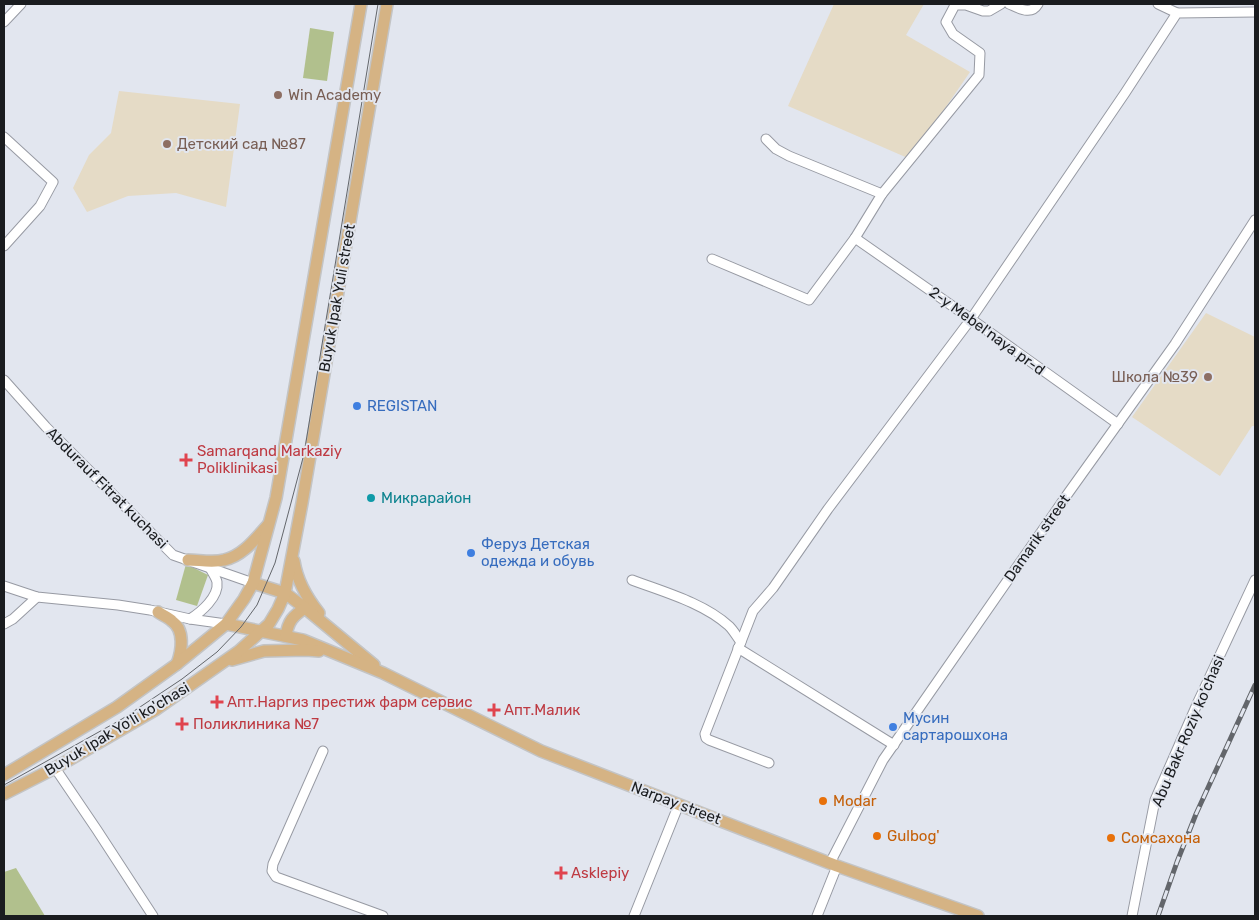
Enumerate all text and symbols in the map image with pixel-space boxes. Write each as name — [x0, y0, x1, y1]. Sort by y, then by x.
place label: Win Academy — [288, 86, 381, 104]
marker: Win Academy — [272, 89, 284, 101]
place label: Детский сад №87 — [177, 135, 306, 153]
marker: Детский сад №87 — [161, 138, 173, 150]
street label: Buyuk Ipak Yuli street — [315, 222, 359, 374]
street label: 2-y Mebel'naya pr-d — [926, 283, 1048, 379]
place label: Школа №39 — [1112, 368, 1198, 386]
marker: Школа №39 — [1202, 371, 1214, 383]
place label: REGISTAN — [367, 397, 437, 415]
marker: REGISTAN — [351, 400, 363, 412]
street label: Abdurauf Fitrat kuchasi — [43, 424, 171, 552]
place label: Samarqand Markaziy Poliklinikasi — [197, 442, 342, 477]
marker: Samarqand Markaziy Poliklinikasi — [179, 453, 193, 467]
place label: Микрарайон — [381, 489, 471, 507]
street label: Damarik street — [1000, 491, 1074, 585]
marker: Микрарайон — [365, 492, 377, 504]
place label: Феруз Детская одежда и обувь — [481, 535, 595, 570]
marker: Феруз Детская одежда и обувь — [465, 547, 477, 559]
street label: Abu Bakr Roziy ko'chasi — [1148, 652, 1228, 810]
street label: Buyuk Ipak Yo'li ko'chasi — [41, 679, 193, 779]
place label: Апт.Наргиз престиж фарм сервис — [227, 693, 472, 711]
marker: Апт.Наргиз престиж фарм сервис — [211, 696, 223, 708]
place label: Апт.Малик — [504, 701, 580, 719]
marker: Апт.Малик — [488, 704, 500, 716]
place label: Мусин сартарошхона — [903, 709, 1008, 744]
place label: Поликлиника №7 — [193, 715, 319, 733]
marker: Поликлиника №7 — [175, 717, 189, 731]
marker: Мусин сартарошхона — [887, 721, 899, 733]
street label: Narpay street — [629, 778, 724, 828]
place label: Modar — [833, 792, 877, 810]
marker: Modar — [817, 795, 829, 807]
place label: Gulbog' — [887, 827, 940, 845]
place label: Сомсахона — [1121, 829, 1201, 847]
marker: Gulbog' — [871, 830, 883, 842]
marker: Сомсахона — [1105, 832, 1117, 844]
place label: Asklepiy — [571, 864, 629, 882]
marker: Asklepiy — [555, 867, 567, 879]

